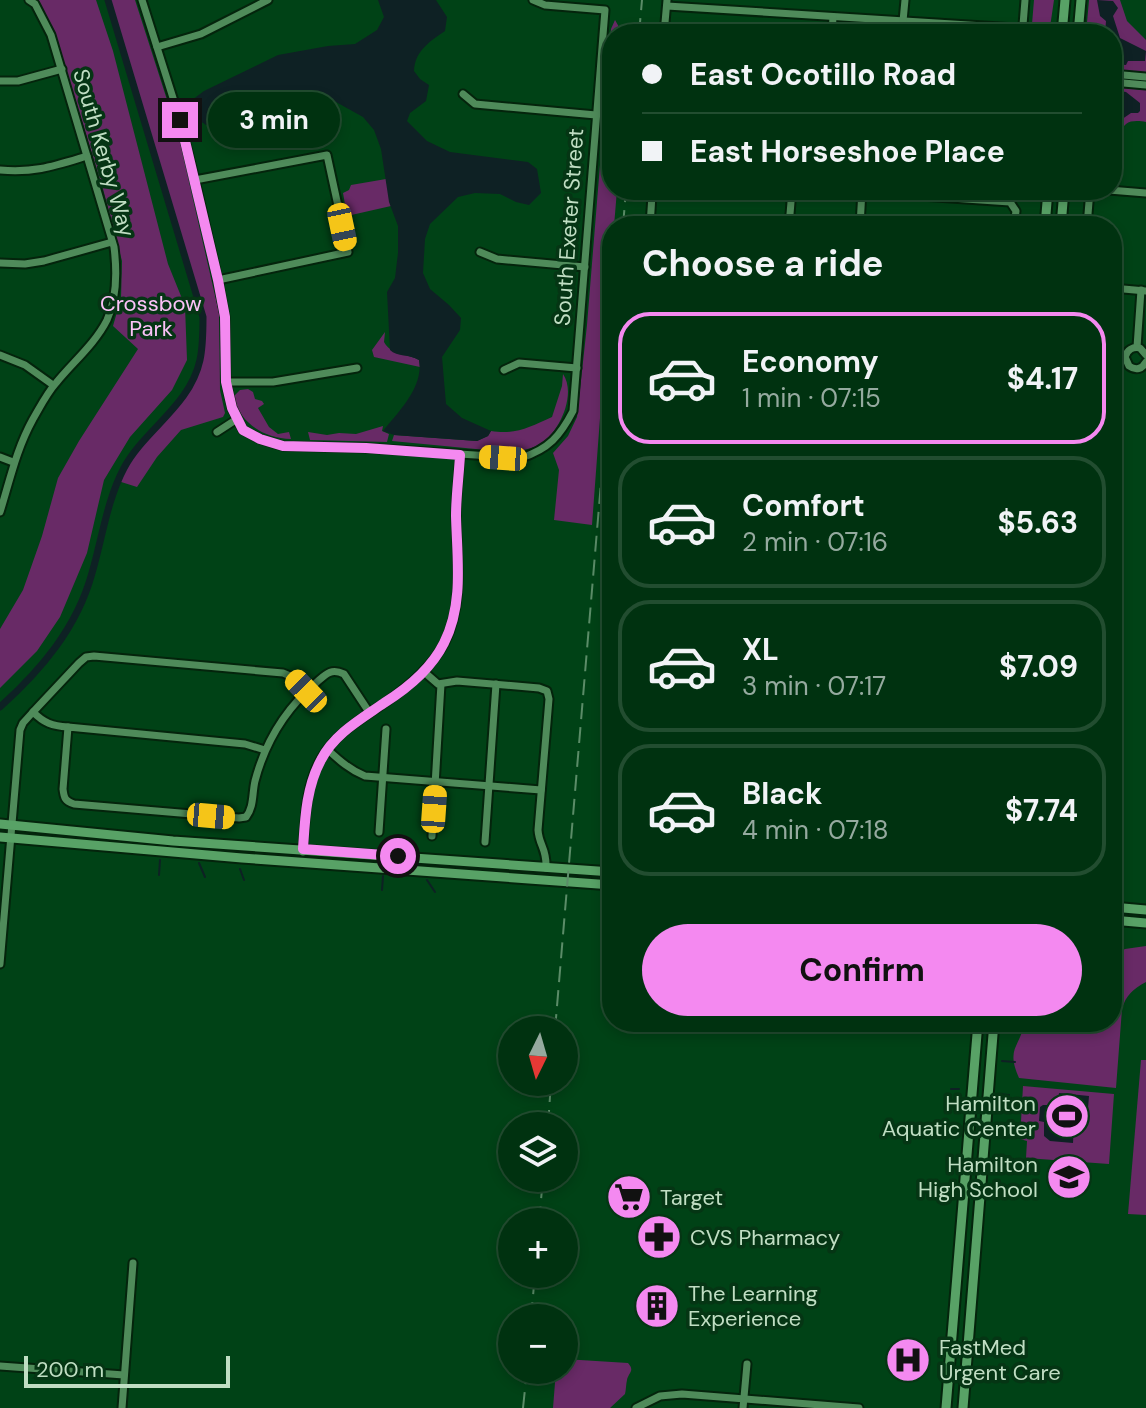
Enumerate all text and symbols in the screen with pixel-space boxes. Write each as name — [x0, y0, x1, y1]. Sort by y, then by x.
text: East Ocotillo Road — [690, 55, 956, 94]
street label: South Kerby Way — [66, 66, 142, 240]
callout: 3 min — [208, 92, 340, 148]
route end — [162, 102, 198, 138]
text: 3 min — [239, 103, 309, 137]
street label: South Exeter Street — [548, 127, 590, 327]
text: East Horseshoe Place — [690, 132, 1005, 171]
car — [325, 201, 359, 253]
text: Choose a ride — [642, 240, 883, 287]
park label: Crossbow Park — [100, 289, 202, 343]
icon: car — [646, 342, 718, 414]
text: Economy — [742, 342, 879, 381]
text: $4.17 — [1007, 359, 1078, 398]
text: 1 min · 07:15 — [742, 381, 881, 415]
car — [478, 444, 528, 472]
icon: car — [646, 486, 718, 558]
text: Comfort — [742, 486, 865, 525]
text: $5.63 — [997, 503, 1078, 542]
text: 2 min · 07:16 — [742, 525, 888, 559]
icon: car — [646, 630, 718, 702]
text: XL — [742, 630, 779, 669]
text: $7.09 — [999, 647, 1078, 686]
car — [281, 665, 331, 717]
text: 3 min · 07:17 — [742, 669, 886, 703]
icon: car — [646, 774, 718, 846]
text: Black — [742, 774, 822, 813]
car — [420, 784, 448, 834]
text: $7.74 — [1005, 791, 1078, 830]
car — [186, 802, 236, 830]
text: 4 min · 07:18 — [742, 813, 888, 847]
route start — [380, 838, 416, 874]
button: Confirm — [642, 924, 1082, 1016]
north arrow — [498, 1016, 578, 1096]
map controls — [498, 1016, 578, 1384]
place label: Hamilton Aquatic Center — [882, 1089, 1036, 1143]
sports icon: Hamilton Aquatic Center — [1043, 1092, 1091, 1140]
button: layers — [498, 1112, 578, 1192]
place label: Hamilton High School — [918, 1150, 1038, 1204]
school or university icon: Hamilton High School — [1045, 1153, 1093, 1201]
supermarket icon: Target — [605, 1173, 653, 1221]
place label: Target — [660, 1183, 723, 1212]
button: + — [498, 1208, 578, 1288]
pharmacy icon: CVS Pharmacy — [635, 1213, 683, 1261]
place label: CVS Pharmacy — [690, 1223, 840, 1252]
place label: The Learning Experience — [688, 1279, 818, 1333]
building icon: The Learning Experience — [633, 1282, 681, 1330]
button: − — [498, 1304, 578, 1384]
place label: FastMed Urgent Care — [939, 1333, 1061, 1387]
hospital icon: FastMed Urgent Care — [884, 1336, 932, 1384]
scale bar — [24, 1352, 230, 1388]
text: 200 m — [36, 1355, 104, 1384]

